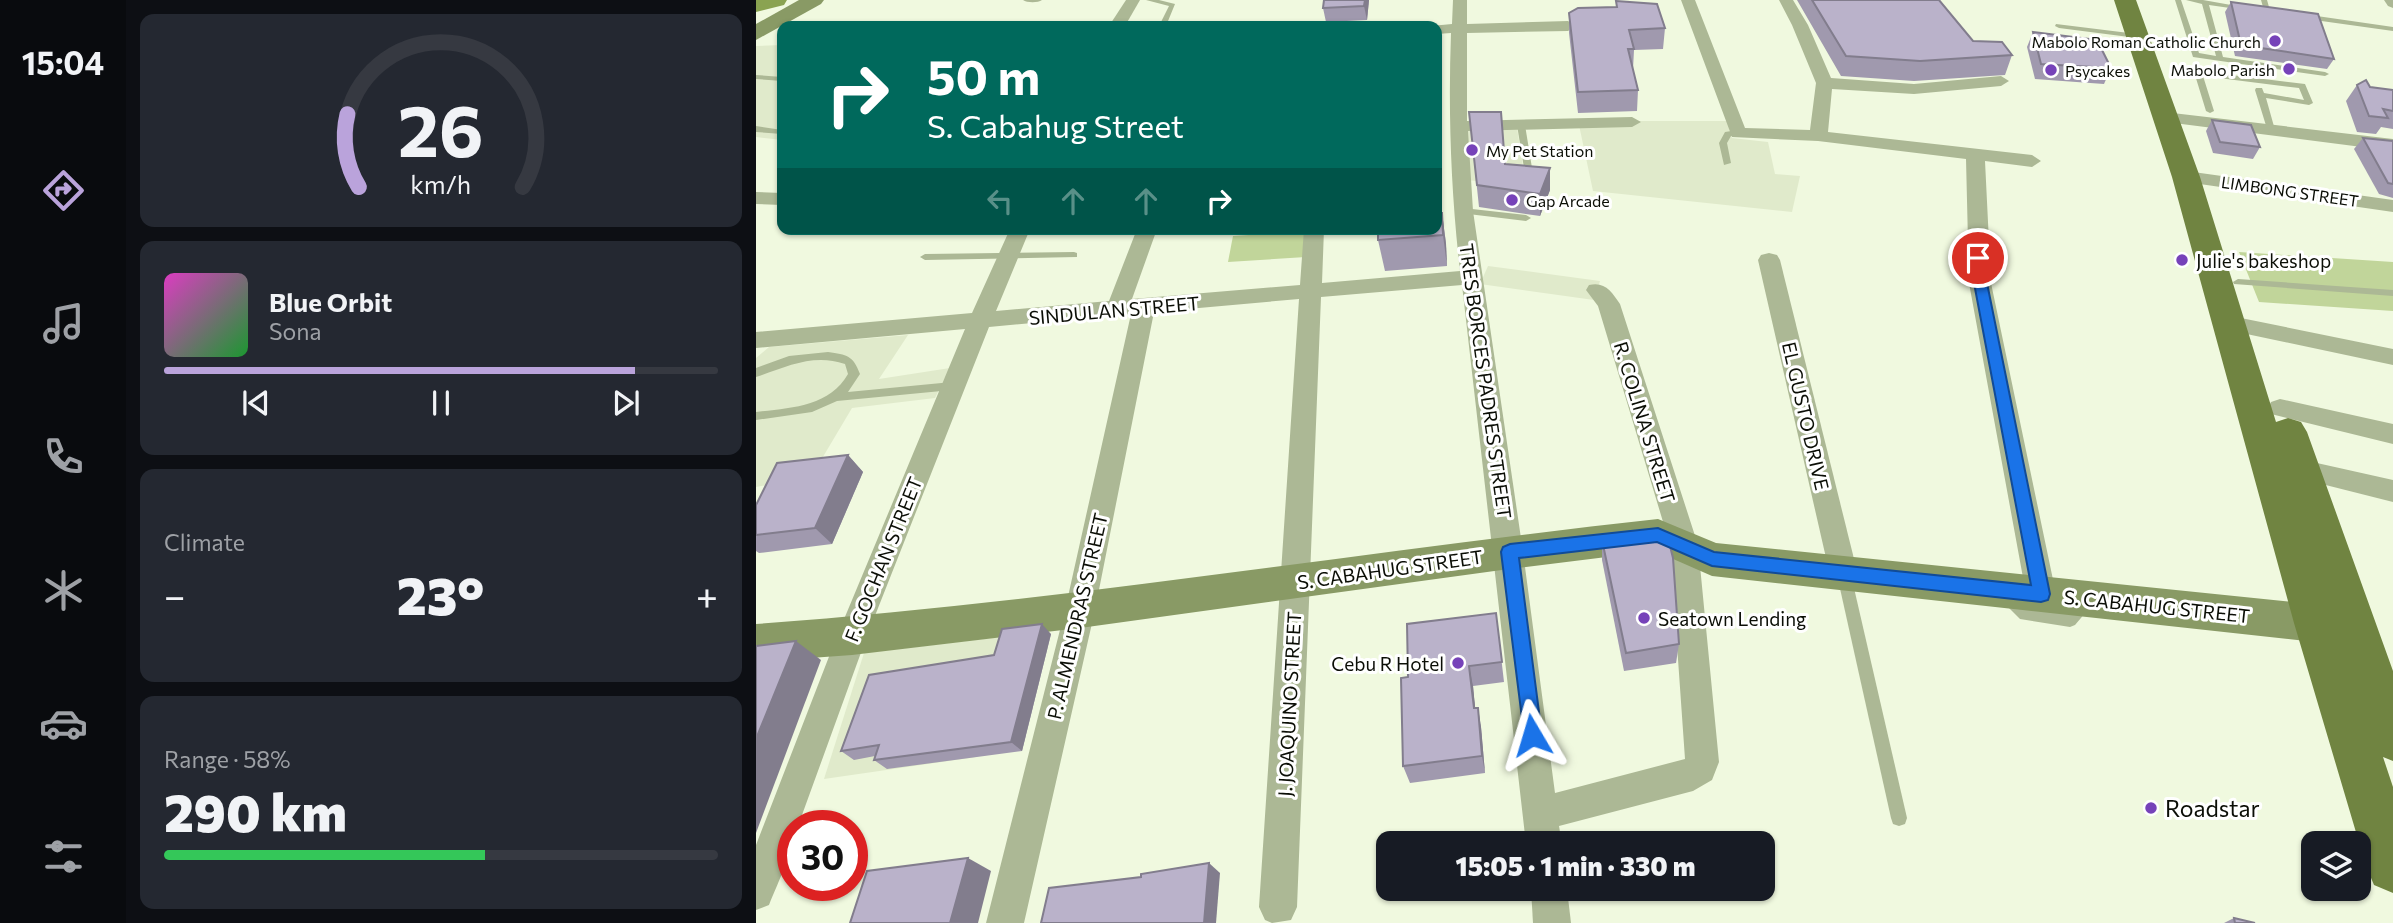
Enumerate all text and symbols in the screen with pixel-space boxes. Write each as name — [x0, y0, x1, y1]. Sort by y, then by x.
place label: Mabolo Roman Catholic Church — [2031, 32, 2261, 51]
marker: Mabolo Roman Catholic Church — [2267, 33, 2283, 49]
text: 15:04 — [22, 42, 104, 82]
text: 50 m — [927, 45, 1040, 105]
icon: right — [812, 49, 903, 140]
place label: Mabolo Parish — [2170, 60, 2275, 79]
place label: Psycakes — [2065, 61, 2130, 80]
marker: Mabolo Parish — [2281, 61, 2297, 77]
marker: Psycakes — [2043, 62, 2059, 78]
text: 26 — [398, 83, 484, 172]
text: S. Cabahug Street — [927, 105, 1184, 145]
place label: My Pet Station — [1486, 141, 1593, 160]
marker: My Pet Station — [1464, 142, 1480, 158]
icon: directions — [39, 166, 88, 215]
text: km/h — [411, 168, 471, 198]
street label: LIMBONG STREET — [2220, 172, 2360, 210]
icon: left — [981, 182, 1019, 220]
icon: ahead — [1054, 182, 1092, 220]
icon: ahead — [1127, 182, 1165, 220]
icon: right — [1200, 182, 1238, 220]
place label: Gap Arcade — [1526, 191, 1610, 210]
marker: Gap Arcade — [1504, 192, 1520, 208]
pin — [1948, 228, 2008, 288]
icon: arrive — [1959, 239, 1997, 277]
street label: TRES BORCES PADRES STREET — [1455, 242, 1517, 520]
place label: Julie's bakeshop — [2196, 249, 2331, 272]
marker: Julie's bakeshop — [2174, 252, 2190, 268]
text: Blue Orbit — [269, 286, 392, 317]
street label: SINDULAN STREET — [1028, 291, 1200, 329]
icon: music — [39, 299, 88, 348]
text: Sona — [269, 317, 321, 345]
street label: R. COLINA STREET — [1610, 339, 1680, 505]
street label: EL GUSTO DRIVE — [1778, 340, 1834, 492]
icon: previous — [237, 384, 275, 422]
icon: pause — [422, 384, 460, 422]
icon: next — [607, 384, 645, 422]
icon: phone — [39, 432, 88, 481]
street label: F. GOCHAN STREET — [839, 473, 927, 645]
street label: P. ALMENDRAS STREET — [1042, 511, 1112, 721]
text: Climate — [164, 528, 245, 556]
street label: S. CABAHUG STREET — [1296, 545, 1484, 593]
text: 23° — [397, 562, 484, 626]
icon: climate — [39, 566, 88, 615]
text: − — [164, 571, 186, 618]
text: + — [696, 571, 718, 618]
street label: S. CABAHUG STREET — [2063, 585, 2251, 627]
place label: Seatown Lending — [1658, 607, 1806, 630]
marker: Seatown Lending — [1636, 610, 1652, 626]
street label: J. JOAQUINO STREET — [1273, 611, 1305, 797]
place label: Cebu R Hotel — [1331, 652, 1444, 675]
marker: Cebu R Hotel — [1450, 655, 1466, 671]
position arrow — [1495, 698, 1569, 772]
icon: car — [39, 699, 88, 748]
text: Range · 58% — [164, 745, 291, 773]
text: 290 km — [164, 779, 347, 843]
place label: Roadstar — [2165, 794, 2260, 822]
marker: Roadstar — [2143, 800, 2159, 816]
speed limit sign: 30 — [777, 810, 868, 901]
map controls — [2301, 831, 2371, 901]
button: layers — [2301, 831, 2371, 901]
icon: filters — [39, 832, 88, 881]
text: 15:05 · 1 min · 330 m — [1456, 850, 1695, 881]

